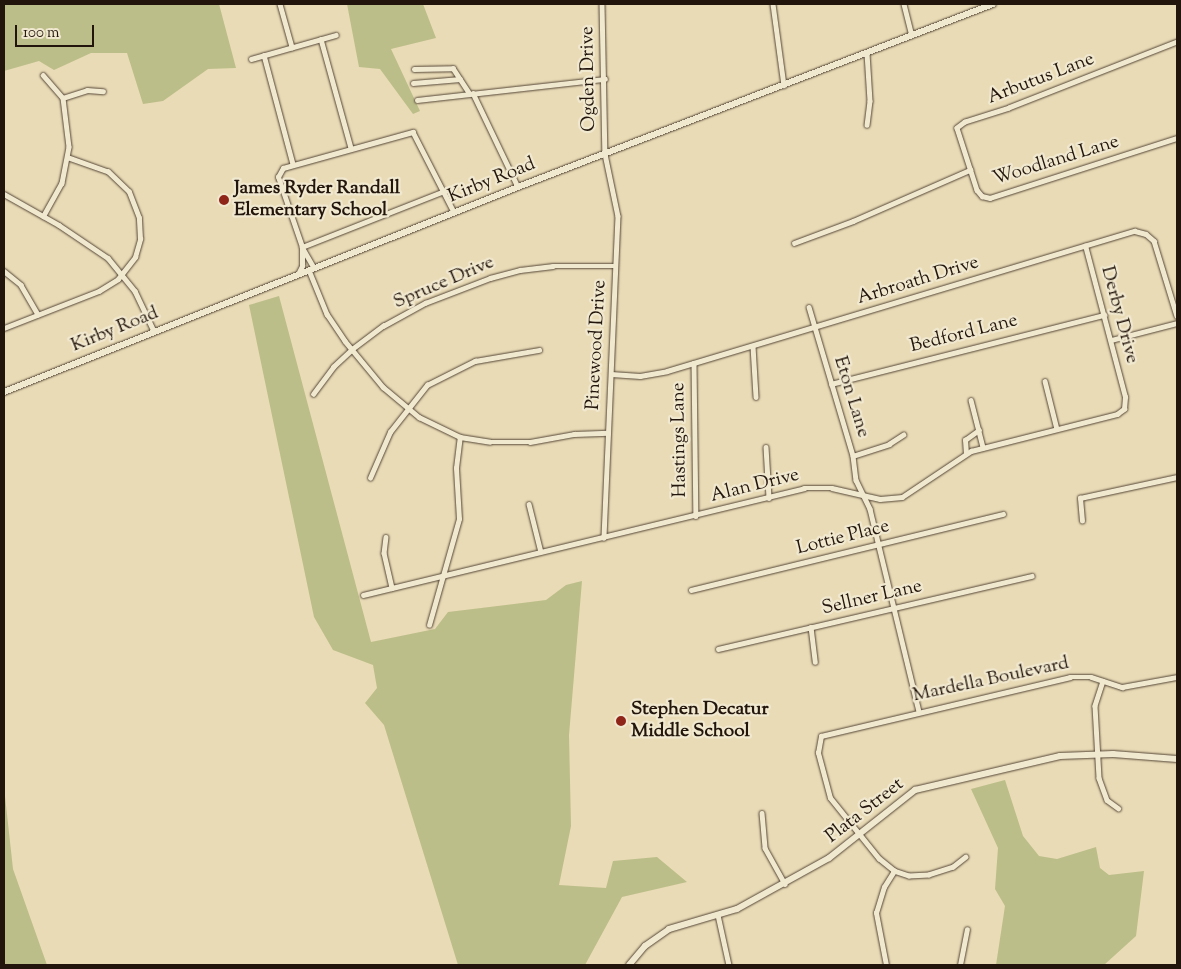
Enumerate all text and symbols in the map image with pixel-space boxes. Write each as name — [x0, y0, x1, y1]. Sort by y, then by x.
scale bar — [18, 15, 96, 47]
text: 100 m — [23, 23, 59, 44]
street label: Ogden Drive — [577, 26, 601, 132]
street label: Arbutus Lane — [984, 48, 1098, 110]
street label: Woodland Lane — [990, 131, 1122, 191]
street label: Kirby Road — [445, 153, 539, 209]
place label: James Ryder Randall Elementary School — [234, 178, 400, 222]
marker: James Ryder Randall Elementary School — [218, 194, 230, 206]
street label: Spruce Drive — [390, 252, 498, 314]
street label: Arbroath Drive — [854, 252, 982, 310]
street label: Derby Drive — [1095, 264, 1143, 366]
street label: Pinewood Drive — [582, 279, 612, 411]
street label: Kirby Road — [68, 302, 162, 358]
street label: Bedford Lane — [908, 310, 1020, 358]
street label: Eton Lane — [828, 354, 874, 440]
street label: Hastings Lane — [668, 382, 692, 498]
street label: Alan Drive — [708, 464, 802, 508]
street label: Lottie Place — [794, 515, 892, 561]
street label: Sellner Lane — [820, 575, 924, 621]
street label: Mardella Boulevard — [911, 652, 1071, 708]
place label: Stephen Decatur Middle School — [631, 699, 769, 743]
marker: Stephen Decatur Middle School — [615, 715, 627, 727]
street label: Plata Street — [821, 773, 909, 849]

